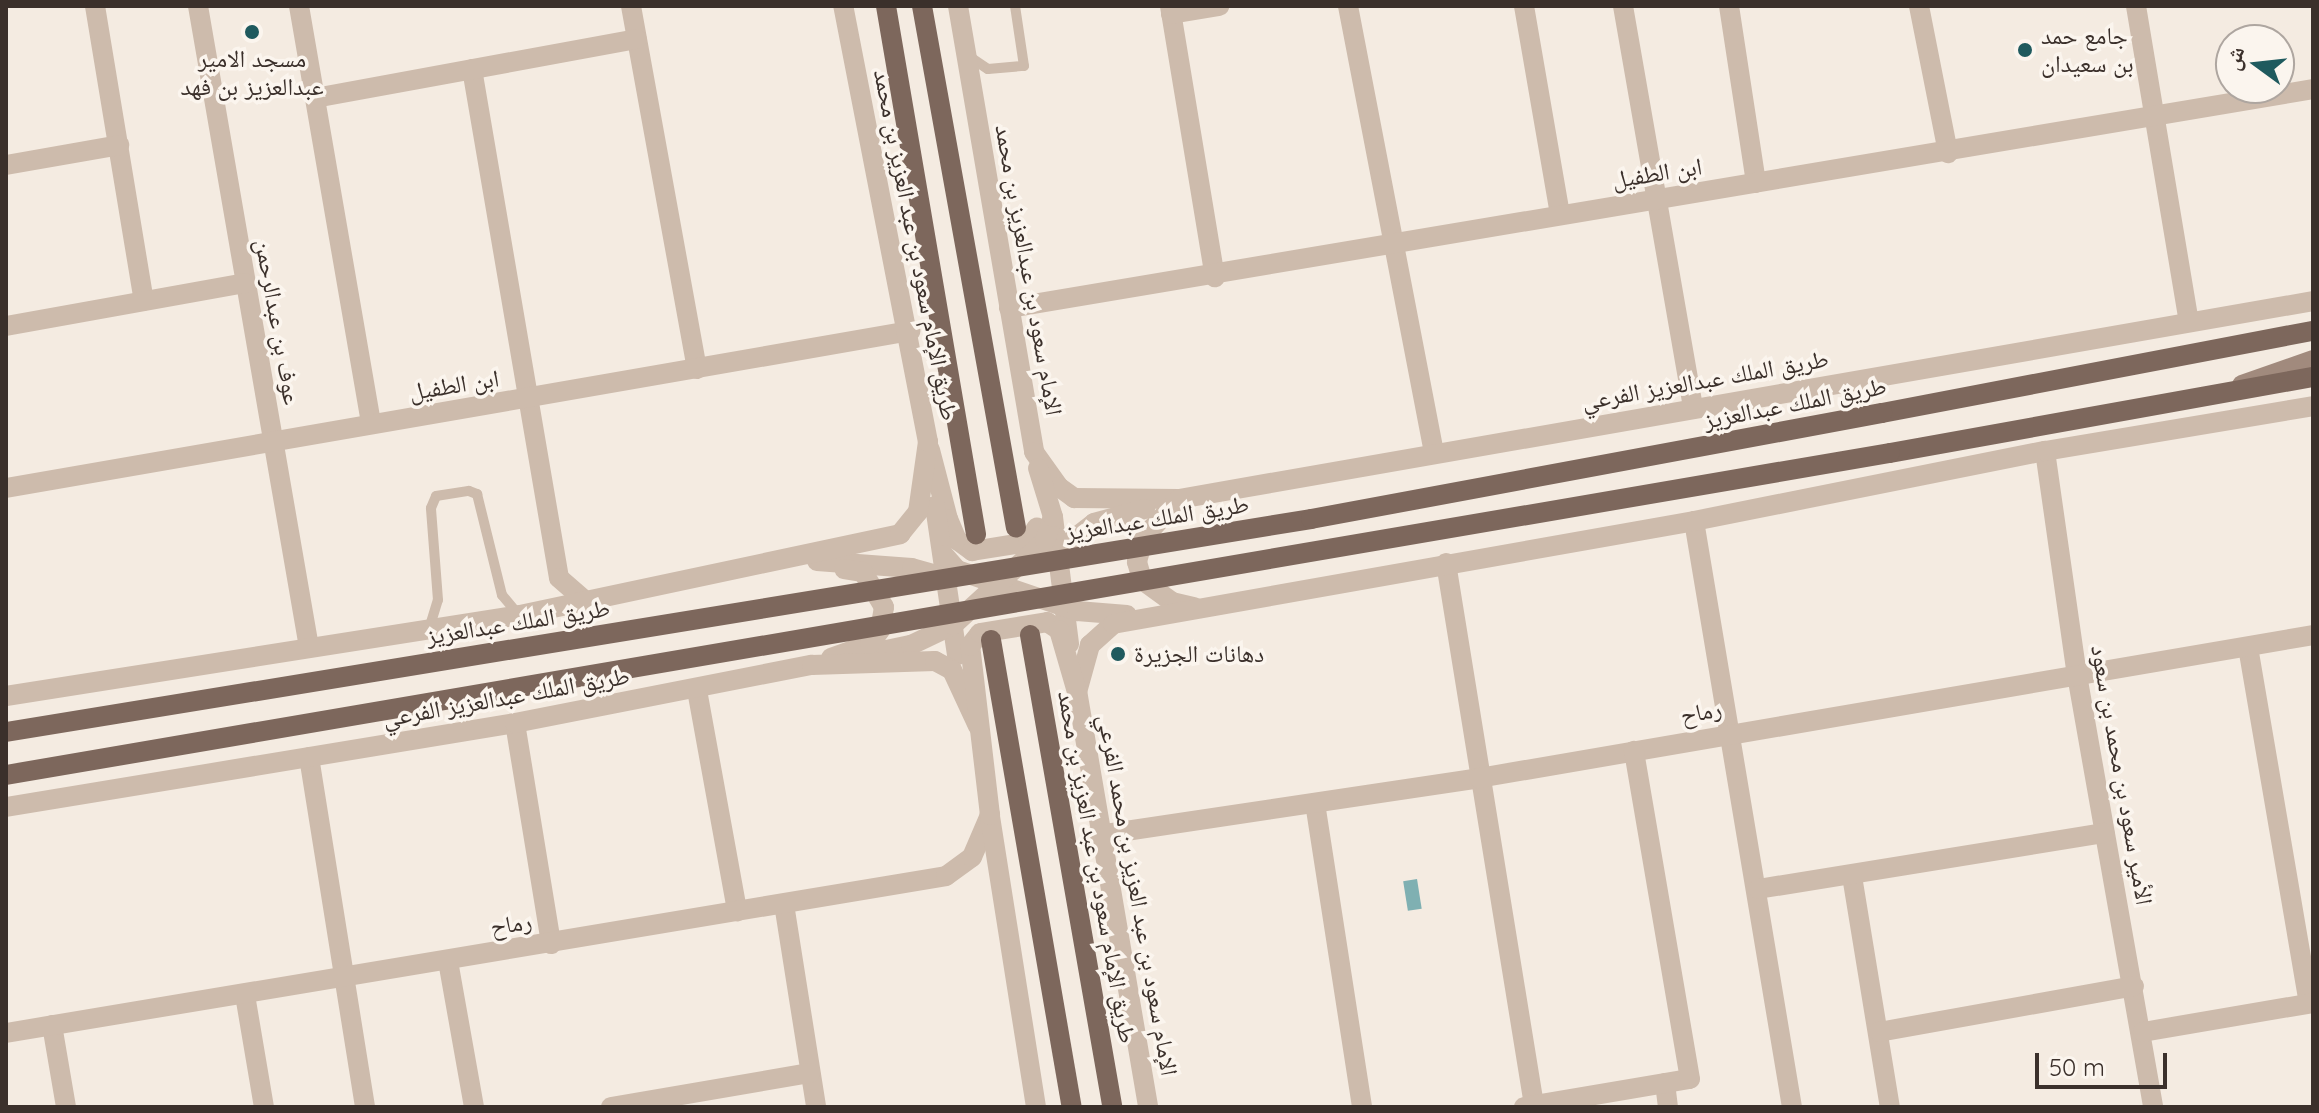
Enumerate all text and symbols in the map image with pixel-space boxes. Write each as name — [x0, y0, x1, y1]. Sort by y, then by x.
place label: جامع حمد بن سعيدان — [2041, 22, 2134, 78]
marker: مسجد الامير عبدالعزيز بن فهد — [243, 23, 261, 41]
north arrow — [2215, 24, 2295, 104]
marker: جامع حمد بن سعيدان — [2016, 41, 2034, 59]
text: ش — [2217, 43, 2250, 73]
place label: مسجد الامير عبدالعزيز بن فهد — [180, 45, 324, 101]
street label: طريق الإمام سعود بن عبد العزيز بن محمد — [868, 67, 964, 423]
street label: الإمام سعود بن عبدالعزيز بن محمد — [989, 122, 1069, 418]
street label: ابن الطفيل — [1610, 152, 1704, 194]
street label: عوف بن عبدالرحمن — [249, 237, 307, 407]
street label: طريق الملك عبدالعزيز الفرعي — [1579, 344, 1831, 416]
street label: ابن الطفيل — [407, 364, 501, 406]
street label: طريق الملك عبدالعزيز — [1701, 371, 1889, 435]
street label: طريق الملك عبدالعزيز — [1063, 489, 1251, 547]
street label: طريق الملك عبدالعزيز — [424, 593, 612, 651]
place label: دهانات الجزيرة — [1134, 640, 1264, 668]
street label: الأمير سعود بن محمد بن سعود — [2085, 643, 2159, 907]
marker: دهانات الجزيرة — [1109, 645, 1127, 663]
street label: طريق الملك عبدالعزيز الفرعي — [380, 661, 632, 733]
street label: طريق الإمام سعود بن عبد العزيز بن محمد — [1052, 689, 1142, 1045]
street label: رماح — [1678, 694, 1724, 730]
street label: الإمام سعود بن عبد العزيز بن محمد الفرعي — [1092, 712, 1184, 1078]
street label: رماح — [488, 907, 534, 941]
scale bar — [2039, 1037, 2171, 1087]
text: 50 m — [2049, 1052, 2105, 1082]

